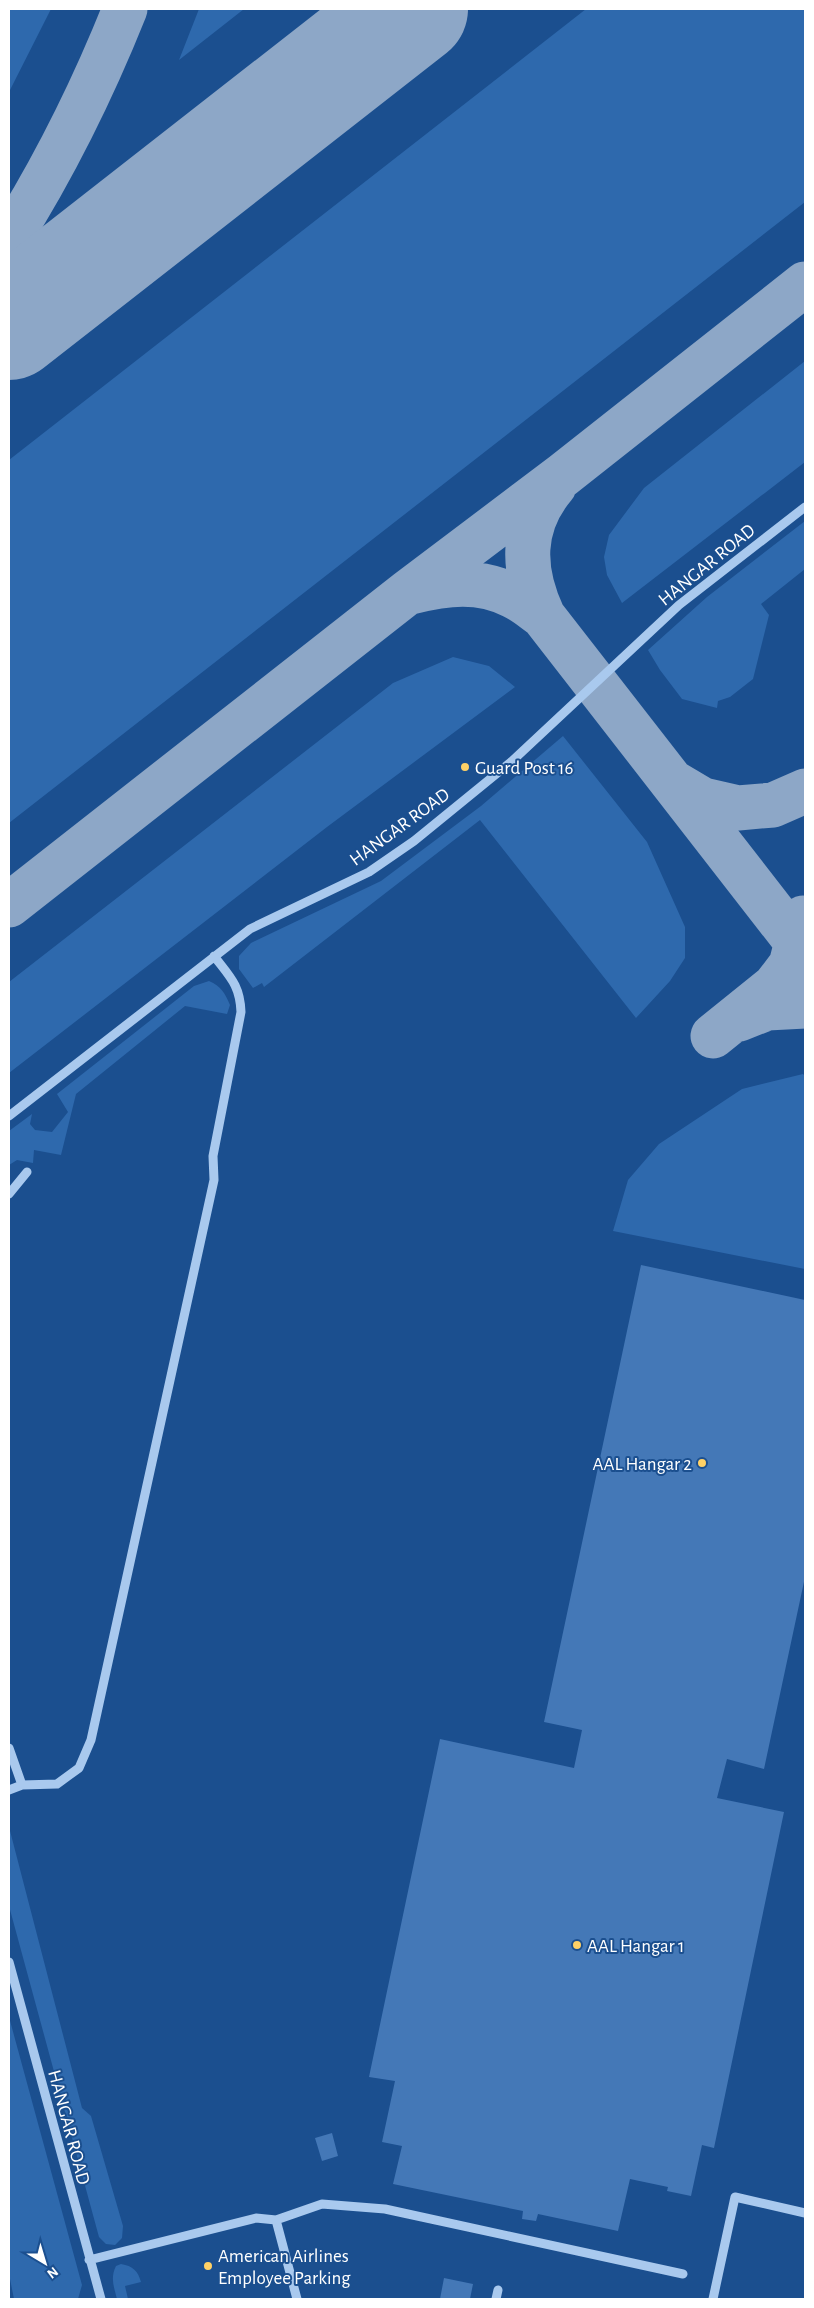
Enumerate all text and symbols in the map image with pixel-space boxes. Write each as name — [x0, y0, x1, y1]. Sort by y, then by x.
street label: HANGAR ROAD — [655, 521, 759, 610]
place label: Guard Post 16 — [475, 759, 574, 778]
marker: Guard Post 16 — [459, 761, 471, 773]
street label: HANGAR ROAD — [347, 785, 453, 870]
place label: AAL Hangar 2 — [592, 1455, 692, 1474]
marker: AAL Hangar 2 — [696, 1457, 708, 1469]
place label: AAL Hangar 1 — [587, 1937, 684, 1956]
marker: AAL Hangar 1 — [571, 1939, 583, 1951]
street label: HANGAR ROAD — [44, 2068, 93, 2187]
north arrow — [20, 2238, 70, 2288]
place label: American Airlines Employee Parking — [218, 2247, 351, 2288]
marker: American Airlines Employee Parking — [202, 2260, 214, 2272]
text: N — [44, 2264, 61, 2281]

